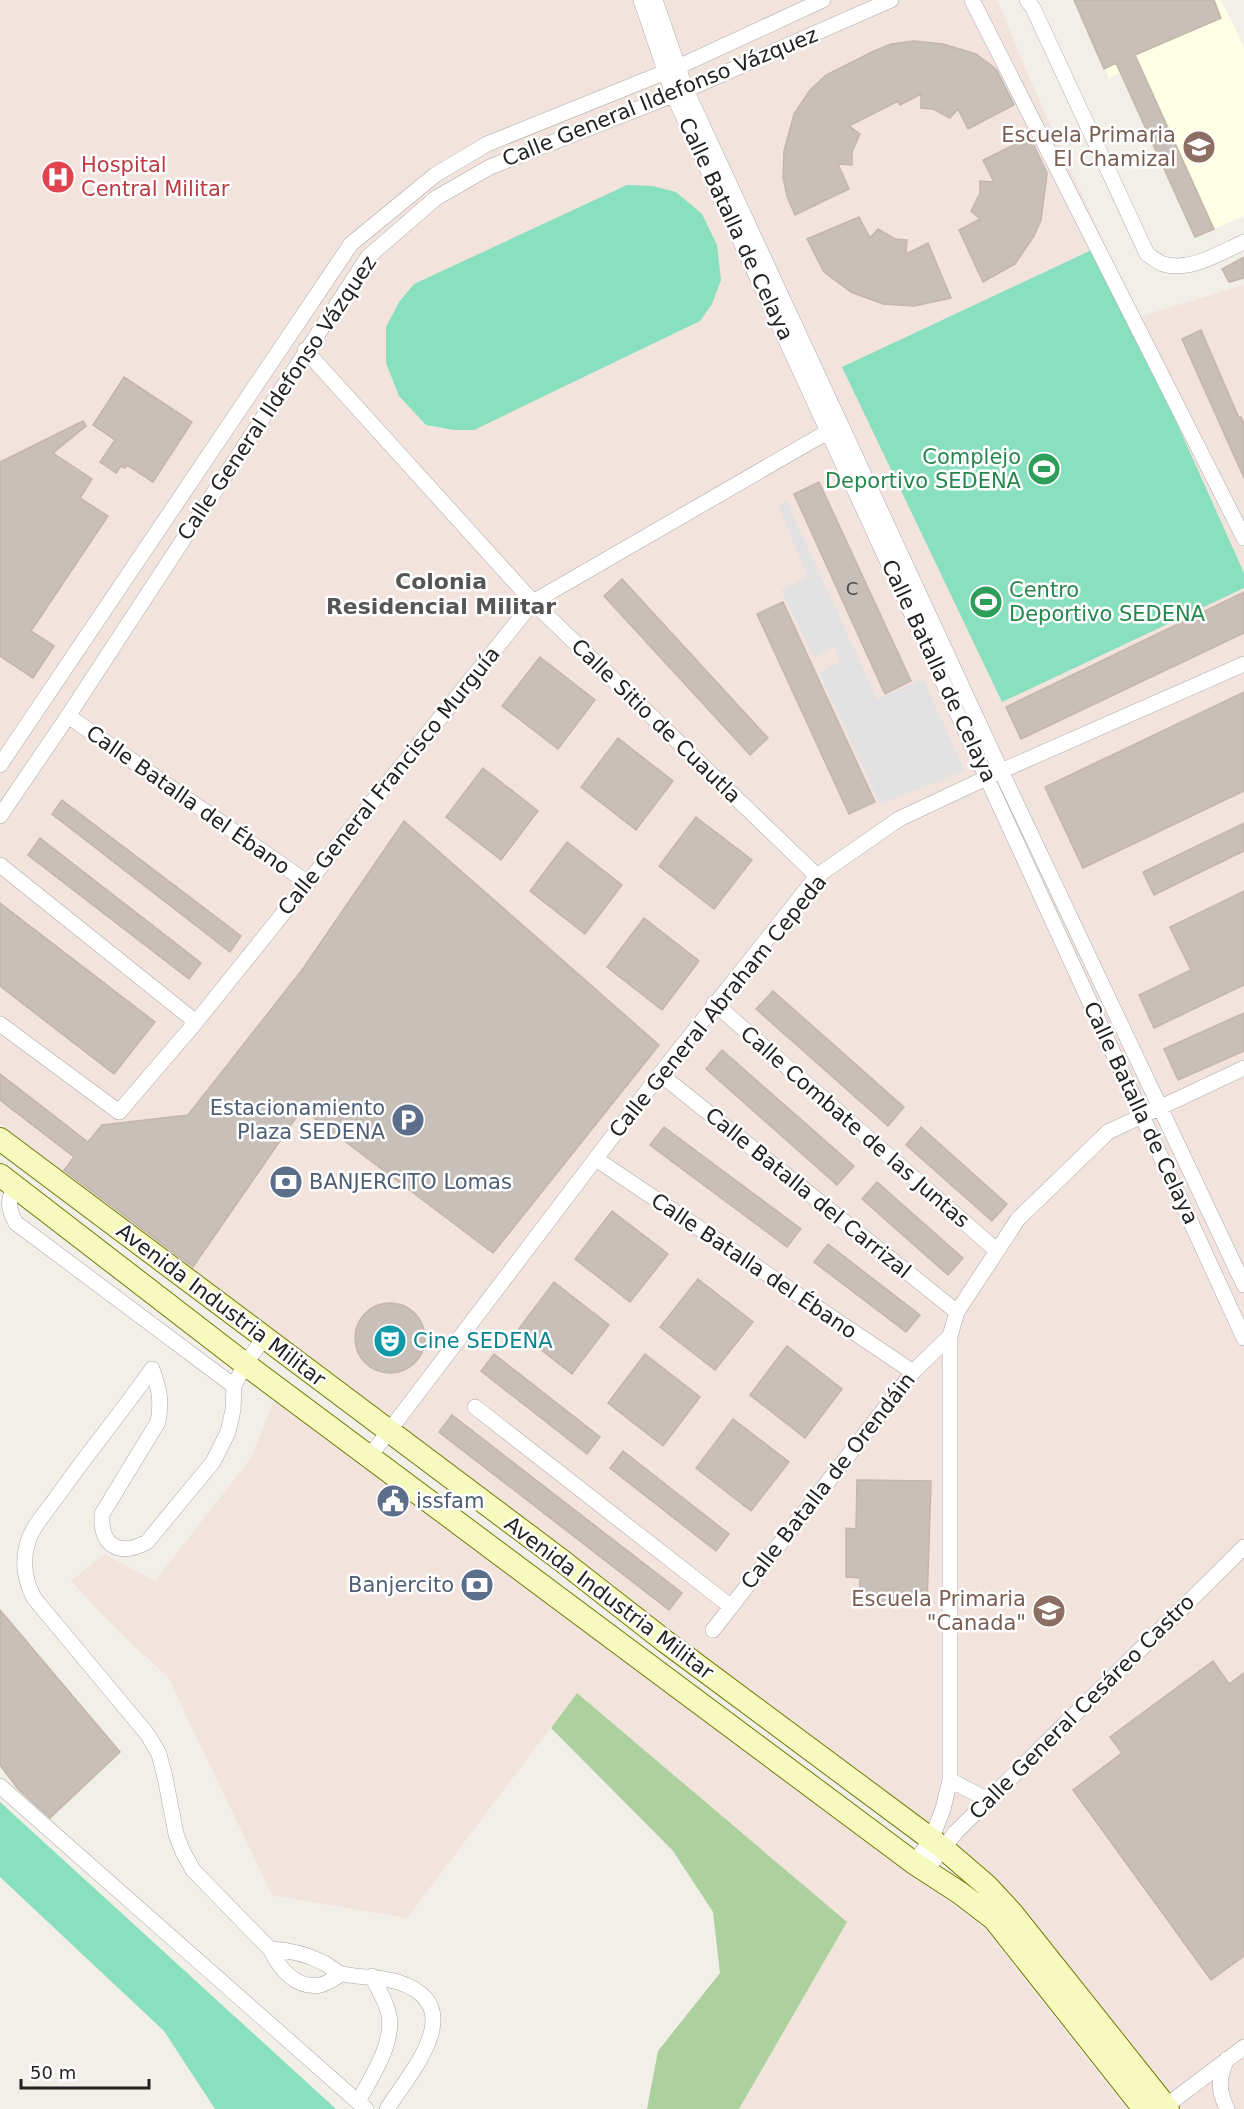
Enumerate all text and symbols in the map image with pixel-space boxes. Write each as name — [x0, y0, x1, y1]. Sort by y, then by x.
street label: Calle General Ildefonso Vázquez — [499, 23, 821, 171]
street label: Calle Batalla de Celaya — [674, 114, 798, 344]
place label: Escuela Primaria El Chamizal — [1001, 123, 1176, 171]
school or university icon: Escuela Primaria El Chamizal — [1181, 129, 1217, 165]
place label: Hospital Central Militar — [81, 153, 230, 201]
hospital icon: Hospital Central Militar — [40, 159, 76, 195]
street label: Calle General Ildefonso Vázquez — [173, 251, 381, 545]
place label: Complejo Deportivo SEDENA — [825, 445, 1022, 493]
sports icon: Complejo Deportivo SEDENA — [1026, 451, 1062, 487]
street label: Calle Batalla de Celaya — [877, 556, 1001, 786]
district label: Colonia Residencial Militar — [326, 569, 556, 619]
house number: C — [846, 578, 858, 599]
place label: Centro Deportivo SEDENA — [1009, 578, 1206, 626]
sports icon: Centro Deportivo SEDENA — [968, 584, 1004, 620]
street label: Calle Sitio de Cuautla — [567, 634, 745, 808]
street label: Calle General Francisco Murguía — [273, 642, 505, 920]
street label: Calle Batalla del Ébano — [82, 720, 295, 879]
street label: Calle General Abraham Cepeda — [605, 870, 831, 1142]
street label: Calle Batalla de Celaya — [1079, 998, 1203, 1228]
street label: Calle Combate de las Juntas — [736, 1021, 974, 1233]
place label: Estacionamiento Plaza SEDENA — [210, 1096, 386, 1144]
parking icon: Estacionamiento Plaza SEDENA — [390, 1102, 426, 1138]
street label: Calle Batalla del Carrizal — [701, 1103, 915, 1283]
bank icon: BANJERCITO Lomas — [268, 1164, 304, 1200]
place label: BANJERCITO Lomas — [309, 1170, 512, 1194]
street label: Calle Batalla del Ébano — [647, 1187, 862, 1344]
street label: Avenida Industria Militar — [112, 1219, 330, 1392]
theatre icon: Cine SEDENA — [372, 1323, 408, 1359]
place label: Cine SEDENA — [413, 1329, 553, 1353]
street label: Calle Batalla de Orendáin — [736, 1368, 920, 1594]
public building icon: issfam — [375, 1483, 411, 1519]
place label: issfam — [416, 1489, 484, 1513]
street label: Avenida Industria Militar — [500, 1512, 718, 1685]
bank icon: Banjercito — [459, 1567, 495, 1603]
place label: Banjercito — [348, 1573, 454, 1597]
place label: Escuela Primaria "Canada" — [851, 1587, 1026, 1635]
street label: Calle General Cesáreo Castro — [965, 1590, 1199, 1824]
school or university icon: Escuela Primaria "Canada" — [1031, 1593, 1067, 1629]
scale bar — [21, 2052, 148, 2090]
text: 50 m — [30, 2062, 76, 2083]

